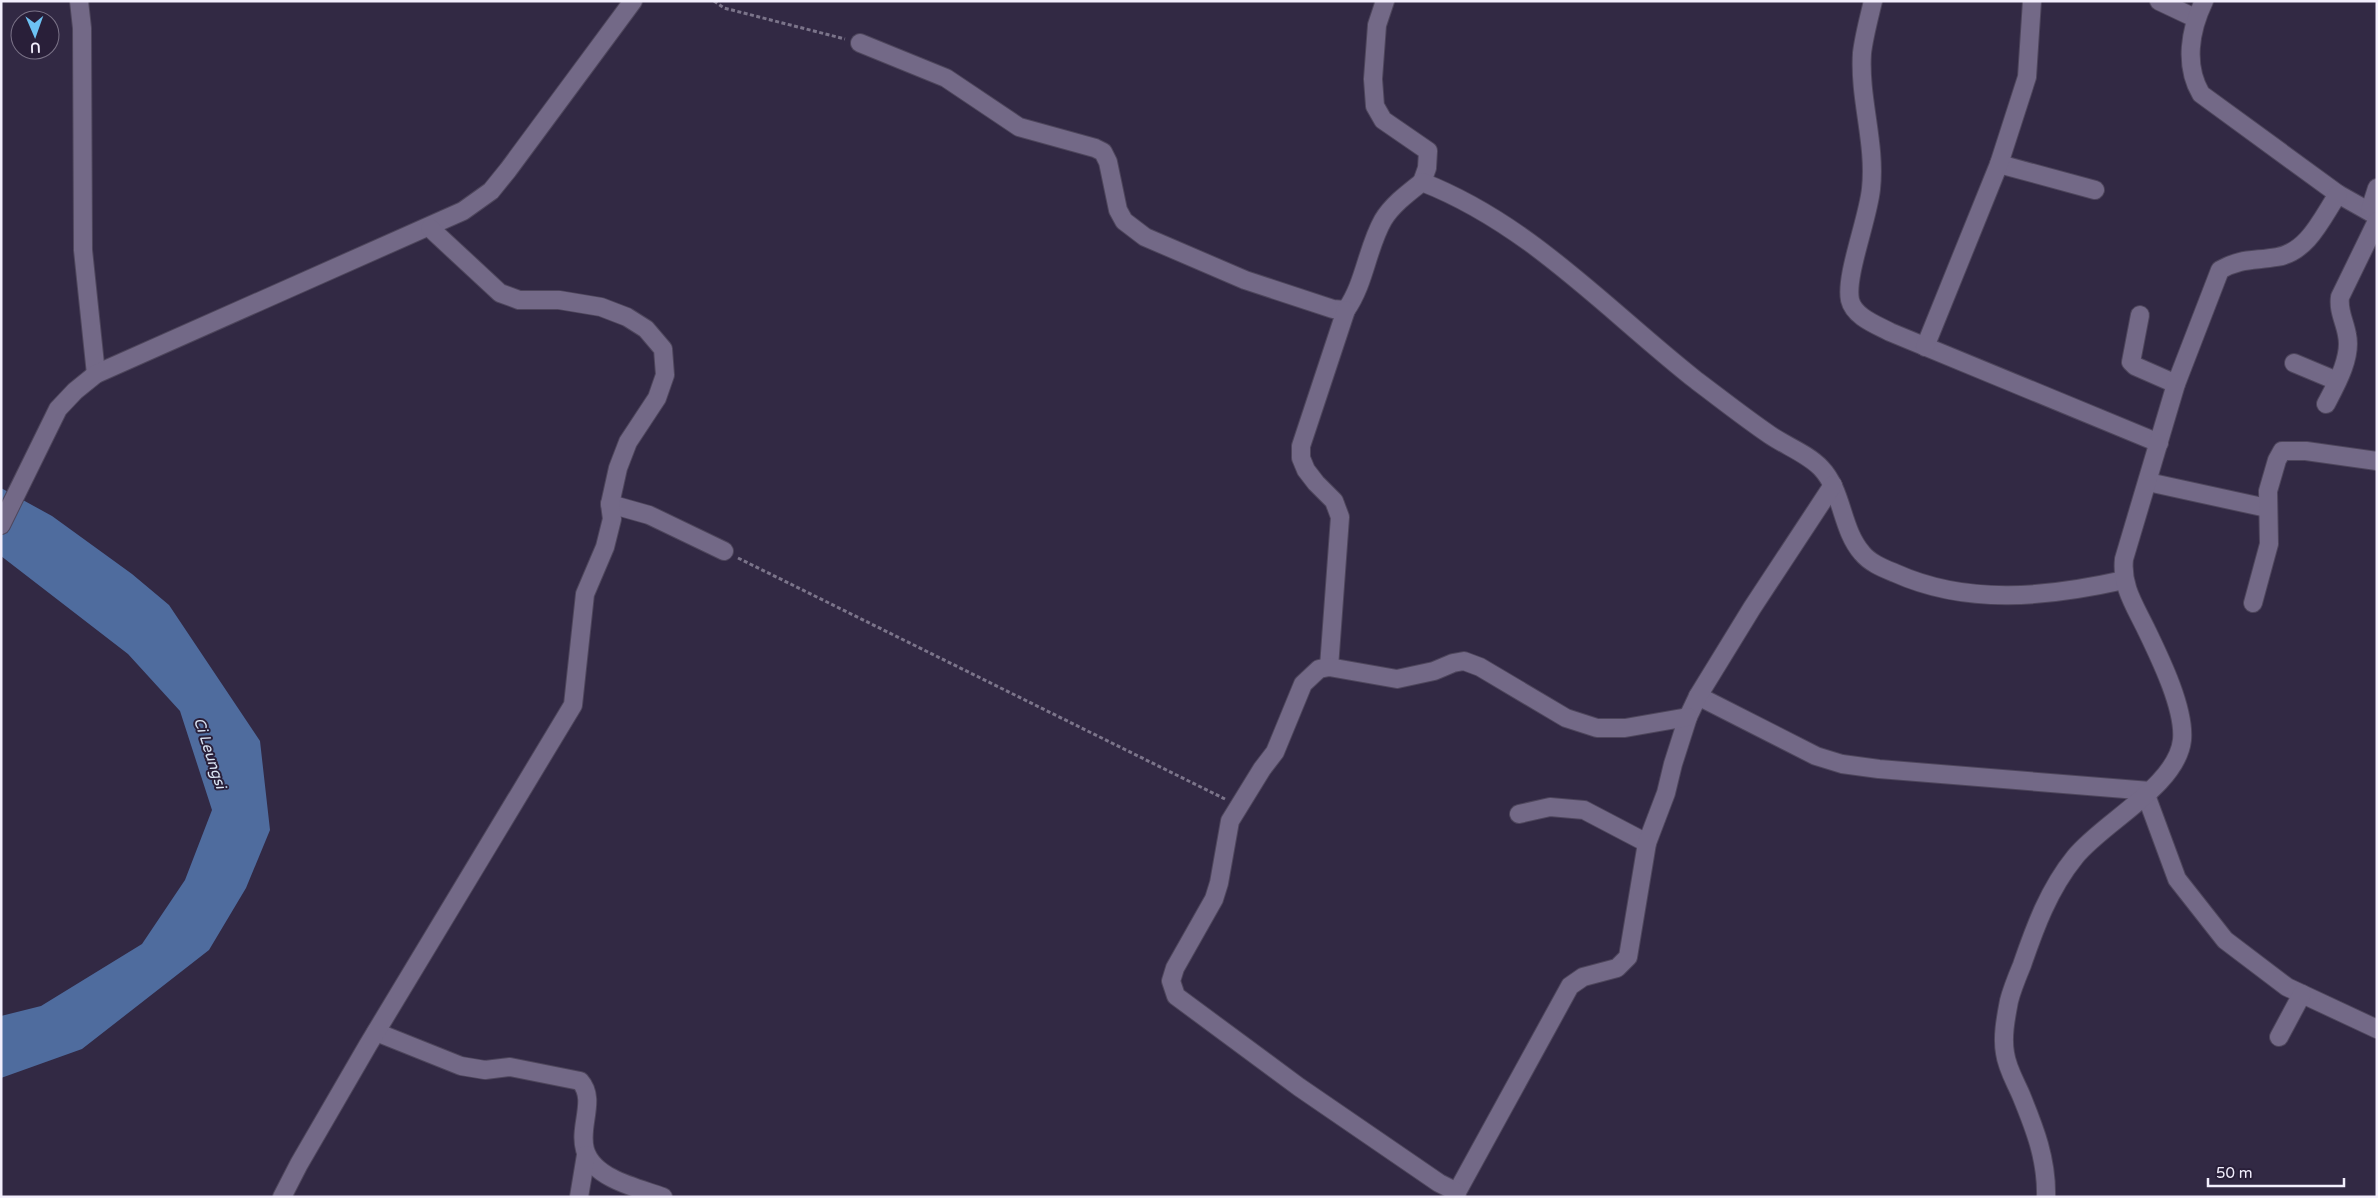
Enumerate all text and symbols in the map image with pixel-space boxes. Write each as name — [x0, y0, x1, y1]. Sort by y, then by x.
north arrow — [10, 10, 60, 60]
text: U — [30, 39, 41, 56]
water label: Ci Leungsi — [190, 715, 231, 793]
scale bar — [2208, 1156, 2344, 1188]
text: 50 m — [2216, 1164, 2253, 1182]

